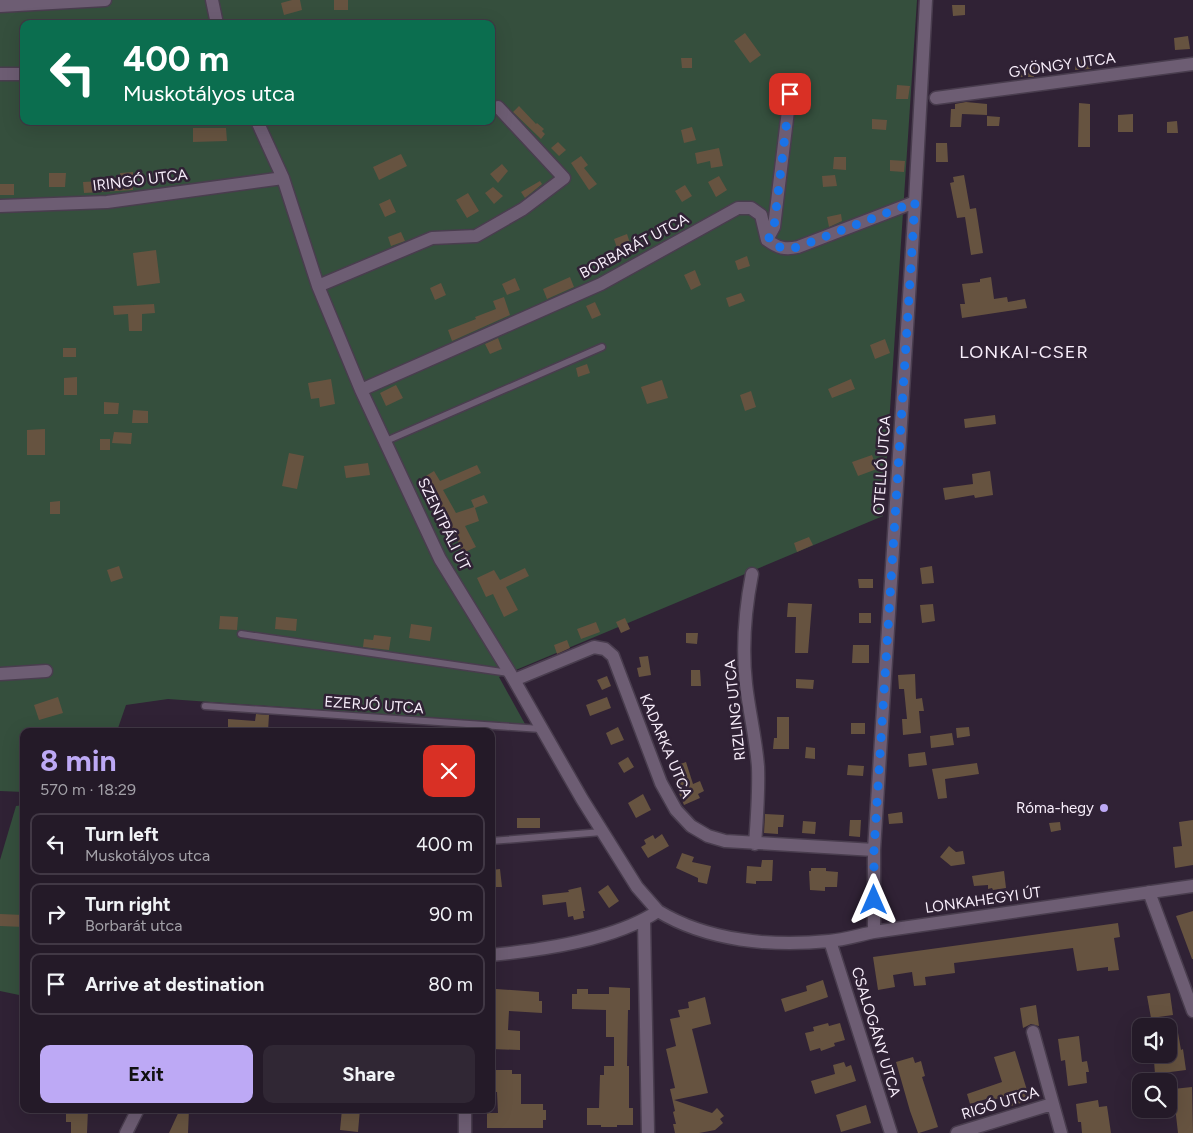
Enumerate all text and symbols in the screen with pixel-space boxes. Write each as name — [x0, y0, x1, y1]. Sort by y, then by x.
text: 400 m — [123, 38, 229, 80]
icon: left — [40, 40, 105, 105]
street label: GYÖNGY UTCA — [1007, 49, 1117, 81]
pin — [769, 73, 811, 115]
text: Muskotályos utca — [123, 80, 295, 107]
icon: arrive — [776, 80, 804, 108]
street label: IRINGÓ UTCA — [91, 165, 189, 195]
street label: BORBARÁT UTCA — [576, 210, 692, 282]
district label: LONKAI-CSER — [959, 341, 1089, 363]
street label: OTELLÓ UTCA — [870, 415, 894, 515]
street label: SZENTPÁLI ÚT — [414, 475, 474, 574]
street label: RIZLING UTCA — [721, 659, 749, 761]
street label: KADARKA UTCA — [636, 691, 696, 801]
street label: EZERJÓ UTCA — [324, 693, 424, 717]
text: 8 min — [40, 742, 117, 779]
button: close — [423, 745, 475, 797]
text: 570 m · 18:29 — [40, 780, 136, 799]
place label: Róma-hegy — [1016, 799, 1094, 817]
marker: Róma-hegy — [1098, 802, 1110, 814]
text: Turn left — [85, 823, 159, 846]
icon: left — [42, 830, 70, 858]
text: 400 m — [416, 833, 473, 856]
text: Muskotályos utca — [85, 846, 210, 865]
position arrow — [847, 873, 899, 925]
street label: LONKAHEGYI ÚT — [924, 883, 1043, 917]
text: Turn right — [85, 893, 171, 916]
icon: right — [42, 900, 70, 928]
text: 90 m — [429, 903, 473, 926]
text: Borbarát utca — [85, 916, 182, 935]
street label: CSALOGÁNY UTCA — [848, 965, 904, 1099]
icon: arrive — [42, 970, 70, 998]
text: Arrive at destination — [85, 973, 264, 996]
text: 80 m — [428, 973, 473, 996]
map controls — [1132, 1018, 1177, 1118]
button: sound — [1132, 1018, 1177, 1063]
button: Exit — [40, 1045, 253, 1103]
button: Share — [263, 1045, 475, 1103]
button: search — [1132, 1073, 1177, 1118]
street label: RIGÓ UTCA — [959, 1083, 1041, 1123]

